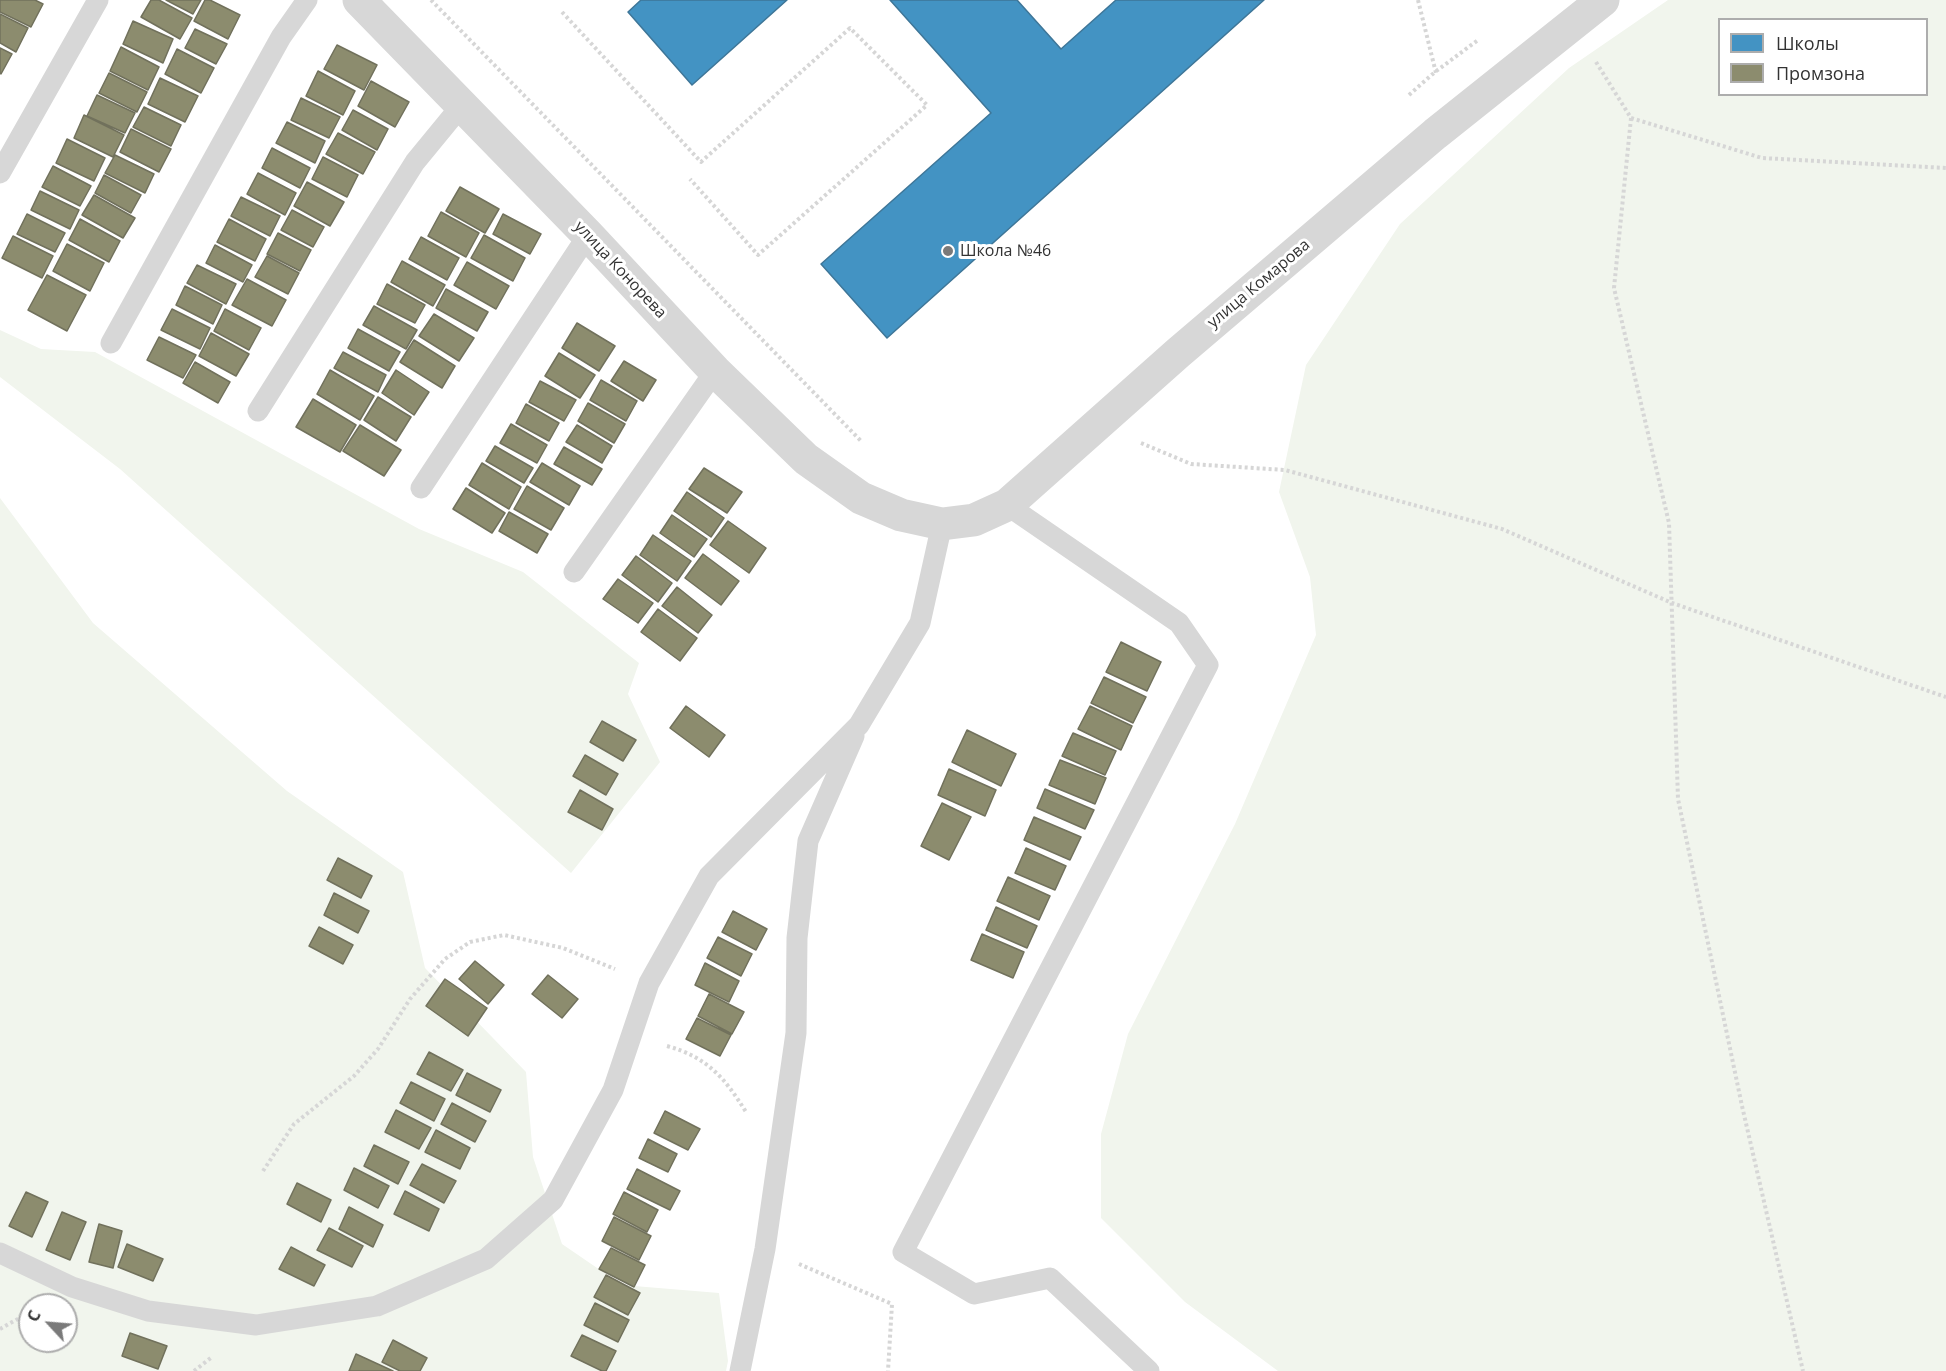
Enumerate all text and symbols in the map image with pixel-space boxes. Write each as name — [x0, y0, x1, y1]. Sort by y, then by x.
legend — [1718, 18, 1928, 96]
text: Школы — [1776, 31, 1839, 55]
text: Промзона — [1776, 61, 1865, 85]
street label: улица Конорева — [570, 217, 670, 323]
street label: улица Комарова — [1204, 236, 1314, 332]
place label: Школа №46 — [960, 241, 1051, 261]
marker: Школа №46 — [941, 244, 955, 258]
north arrow — [18, 1293, 78, 1353]
text: С — [21, 1307, 46, 1325]

